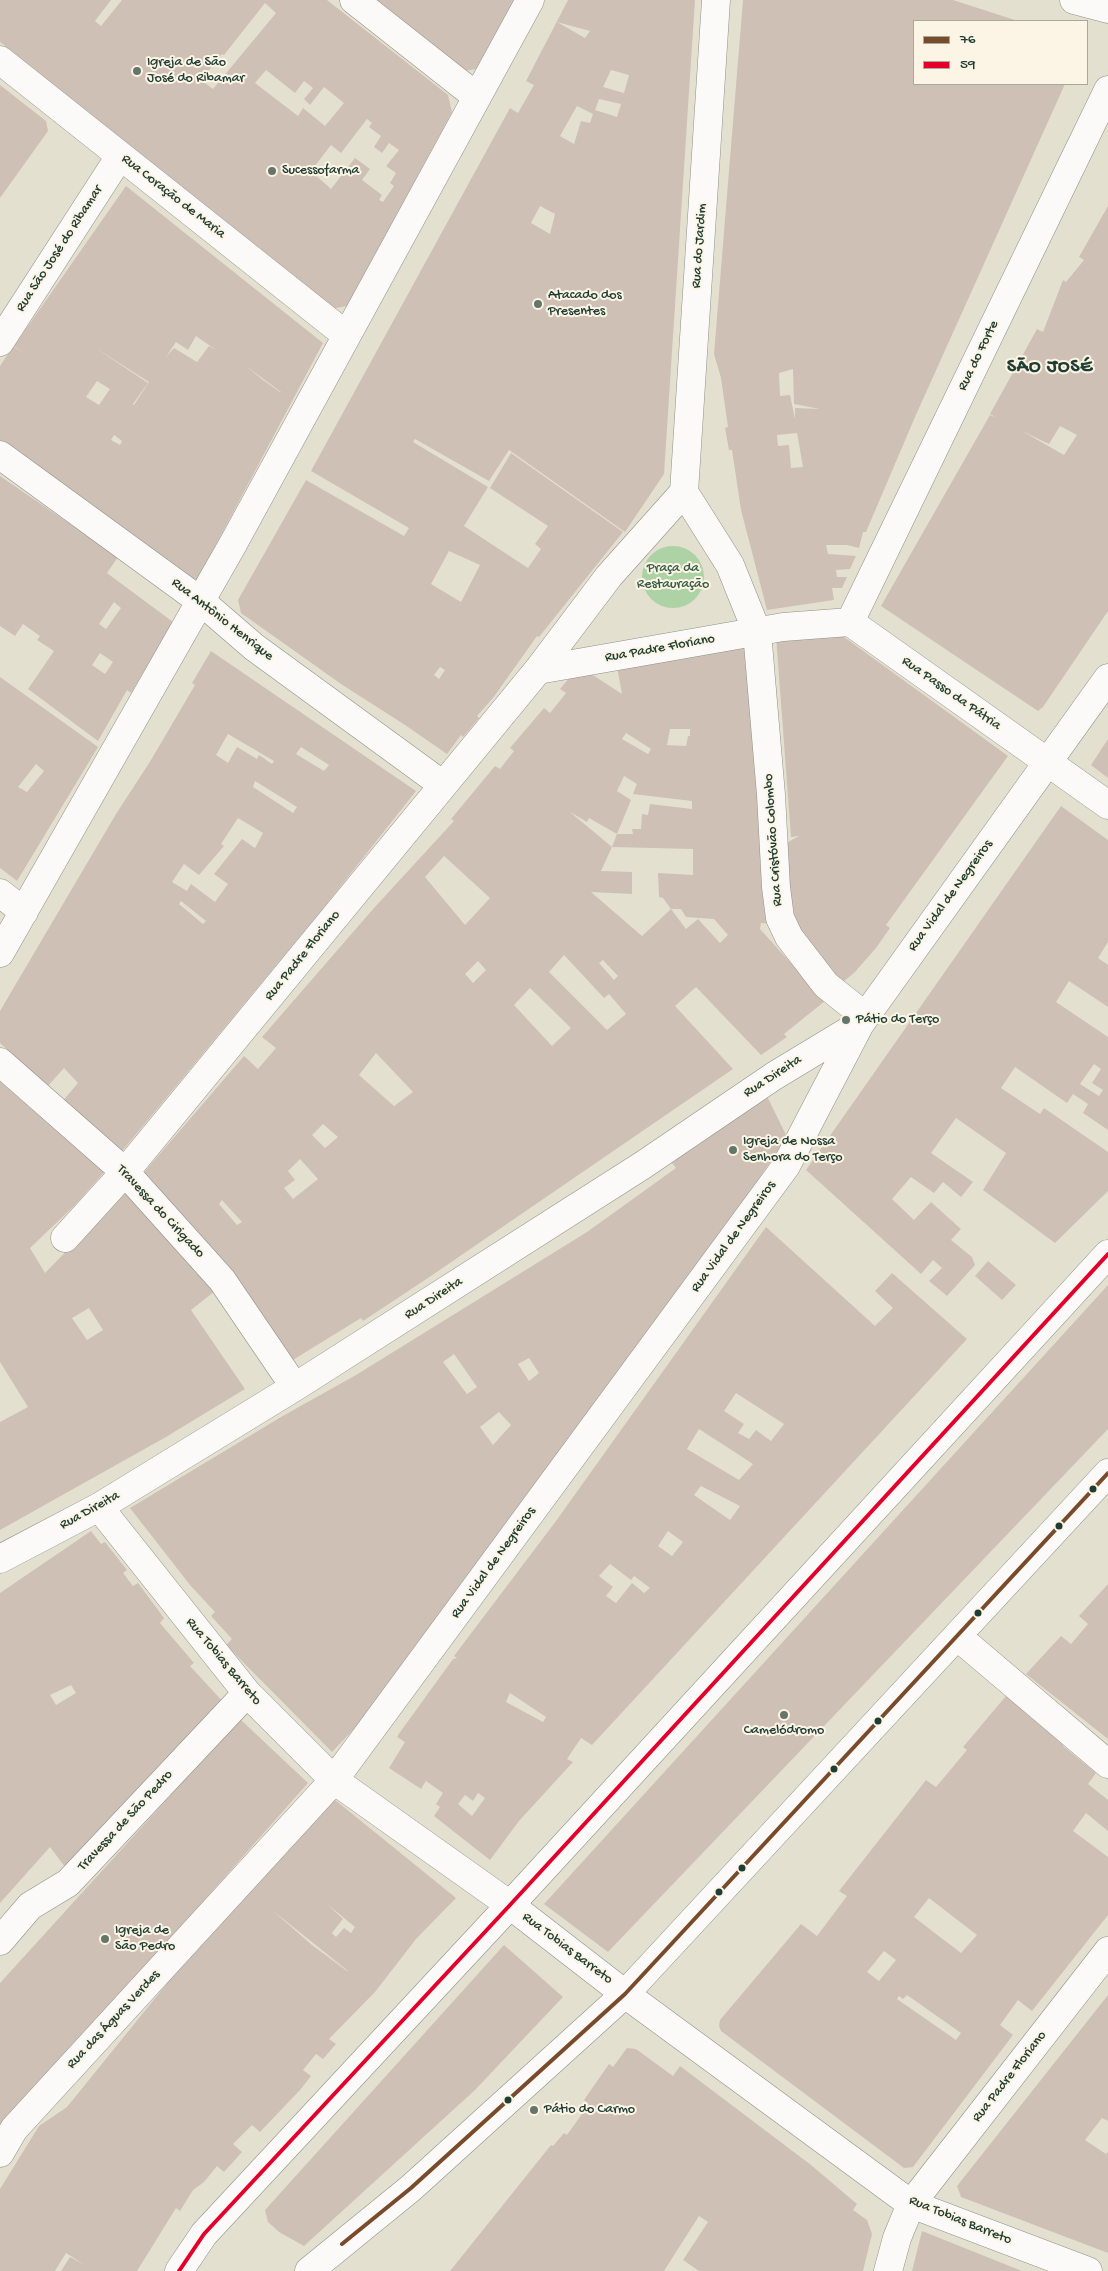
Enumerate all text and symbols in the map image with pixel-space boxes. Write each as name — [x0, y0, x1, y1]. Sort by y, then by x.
legend — [913, 20, 1088, 85]
text: 76 — [960, 31, 975, 49]
place label: Igreja de São José do Ribamar — [147, 55, 244, 88]
text: 59 — [960, 56, 975, 74]
marker: Igreja de São José do Ribamar — [131, 65, 143, 77]
street label: Rua Coração de Maria — [118, 151, 228, 243]
place label: Sucessofarma — [282, 163, 359, 179]
marker: Sucessofarma — [266, 165, 278, 177]
street label: Rua São José do Ribamar — [13, 183, 107, 315]
street label: Rua do Jardim — [689, 203, 711, 289]
place label: Atacado dos Presentes — [548, 288, 622, 321]
marker: Atacado dos Presentes — [532, 298, 544, 310]
street label: Rua do Forte — [955, 318, 1003, 394]
district label: SÃO JOSÉ — [1006, 357, 1094, 379]
park label: Praça da Restauração — [637, 561, 709, 594]
street label: Rua Antônio Henrique — [168, 575, 276, 665]
street label: Rua Padre Floriano — [604, 631, 716, 667]
street label: Rua Passo da Pátria — [898, 653, 1004, 735]
street label: Rua Cristóvão Colombo — [761, 773, 787, 907]
street label: Rua Vidal de Negreiros — [905, 837, 997, 955]
street label: Rua Padre Floriano — [261, 907, 345, 1005]
place label: Pátio do Terço — [856, 1012, 939, 1028]
marker: Pátio do Terço — [840, 1014, 852, 1026]
street label: Rua Direita — [741, 1052, 805, 1102]
place label: Igreja de Nossa Senhora do Terço — [743, 1134, 843, 1166]
marker: Igreja de Nossa Senhora do Terço — [727, 1144, 739, 1156]
street label: Travessa do Cirigado — [112, 1162, 208, 1262]
street label: Rua Vidal de Negreiros — [688, 1178, 780, 1296]
street label: Rua Direita — [402, 1274, 466, 1324]
unlabelled marker — [1088, 1484, 1098, 1494]
street label: Rua Direita — [57, 1488, 123, 1534]
street label: Rua Vidal de Negreiros — [448, 1504, 540, 1622]
unlabelled marker — [1054, 1521, 1064, 1531]
unlabelled marker — [973, 1608, 983, 1618]
street label: Rua Tobias Barreto — [181, 1615, 265, 1709]
marker: Camelódromo — [778, 1709, 790, 1721]
unlabelled marker — [873, 1716, 883, 1726]
place label: Camelódromo — [744, 1723, 824, 1739]
unlabelled marker — [829, 1764, 839, 1774]
street label: Travessa de São Pedro — [75, 1767, 177, 1875]
unlabelled marker — [737, 1863, 747, 1873]
unlabelled marker — [714, 1887, 724, 1897]
street label: Rua Tobias Barreto — [518, 1909, 616, 1989]
place label: Igreja de São Pedro — [115, 1923, 175, 1955]
marker: Igreja de São Pedro — [99, 1933, 111, 1945]
street label: Rua das Águas Verdes — [64, 1967, 164, 2073]
street label: Rua Padre Floriano — [969, 2028, 1051, 2126]
unlabelled marker — [503, 2095, 513, 2105]
place label: Pátio do Carmo — [544, 2102, 635, 2118]
marker: Pátio do Carmo — [528, 2104, 540, 2116]
street label: Rua Tobias Barreto — [906, 2193, 1014, 2249]

